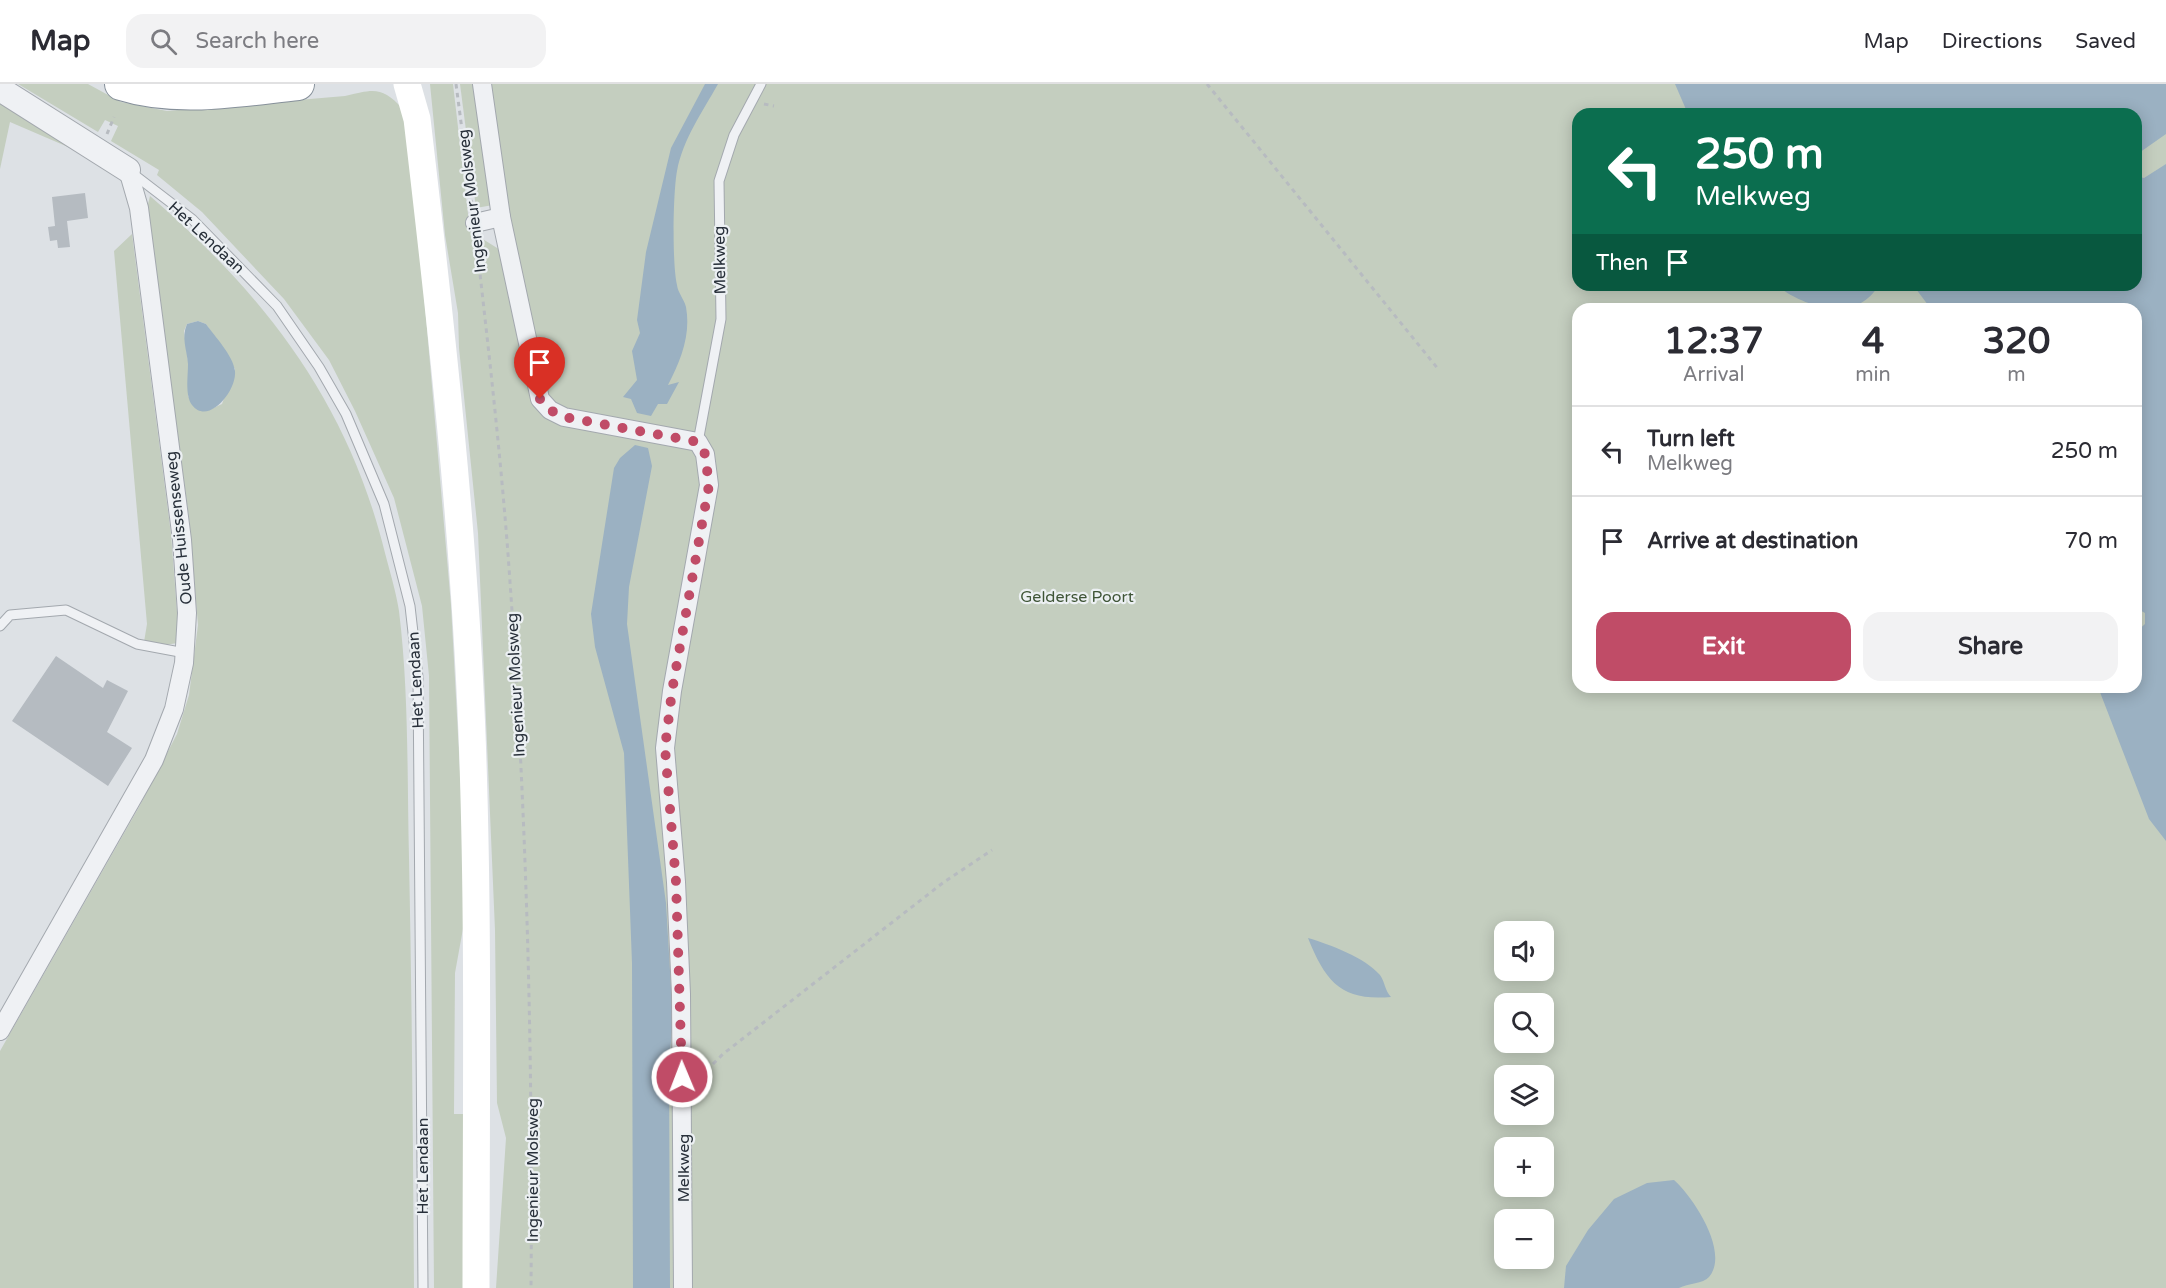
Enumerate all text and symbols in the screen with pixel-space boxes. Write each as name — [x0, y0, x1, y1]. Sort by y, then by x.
search box — [126, 14, 546, 68]
text: Map — [30, 24, 90, 58]
icon: search — [147, 25, 180, 58]
text: Search here — [195, 28, 319, 54]
text: Map — [1863, 29, 1909, 54]
text: Directions — [1942, 29, 2042, 54]
text: Saved — [2075, 29, 2136, 54]
street label: Ingenieur Molsweg — [453, 128, 491, 274]
text: 250 m — [1695, 129, 1824, 180]
icon: left — [1596, 132, 1674, 210]
text: Melkweg — [1695, 180, 1811, 213]
street label: Het Lendaan — [164, 197, 249, 278]
street label: Melkweg — [709, 225, 731, 295]
icon: arrive — [1661, 246, 1694, 279]
text: Then — [1596, 250, 1649, 276]
text: 12:37 — [1664, 320, 1764, 363]
text: 4 — [1862, 320, 1884, 363]
text: 320 — [1982, 320, 2050, 363]
pin — [514, 337, 565, 399]
icon: arrive — [523, 346, 556, 379]
text: Arrival — [1683, 363, 1745, 387]
text: min — [1855, 363, 1891, 387]
text: m — [2007, 363, 2026, 387]
text: Turn left — [1647, 426, 1735, 452]
icon: left — [1596, 435, 1629, 468]
text: 250 m — [2051, 438, 2118, 464]
street label: Oude Huissenseweg — [161, 450, 197, 606]
text: Melkweg — [1647, 452, 1733, 476]
icon: arrive — [1596, 525, 1629, 558]
text: Arrive at destination — [1647, 528, 1858, 554]
text: 70 m — [2064, 528, 2118, 554]
park label: Gelderse Poort — [1020, 587, 1134, 607]
street label: Ingenieur Molsweg — [502, 612, 530, 758]
button: Exit — [1596, 612, 1851, 681]
button: Share — [1863, 612, 2118, 681]
street label: Het Lendaan — [403, 631, 429, 729]
map controls — [1494, 921, 1554, 1269]
button: sound — [1494, 921, 1554, 981]
button: search — [1494, 993, 1554, 1053]
position arrow — [650, 1045, 714, 1109]
button: layers — [1494, 1065, 1554, 1125]
street label: Ingenieur Molsweg — [523, 1098, 543, 1242]
street label: Het Lendaan — [413, 1117, 433, 1215]
street label: Melkweg — [674, 1134, 694, 1202]
button: + — [1494, 1137, 1554, 1197]
button: − — [1494, 1209, 1554, 1269]

